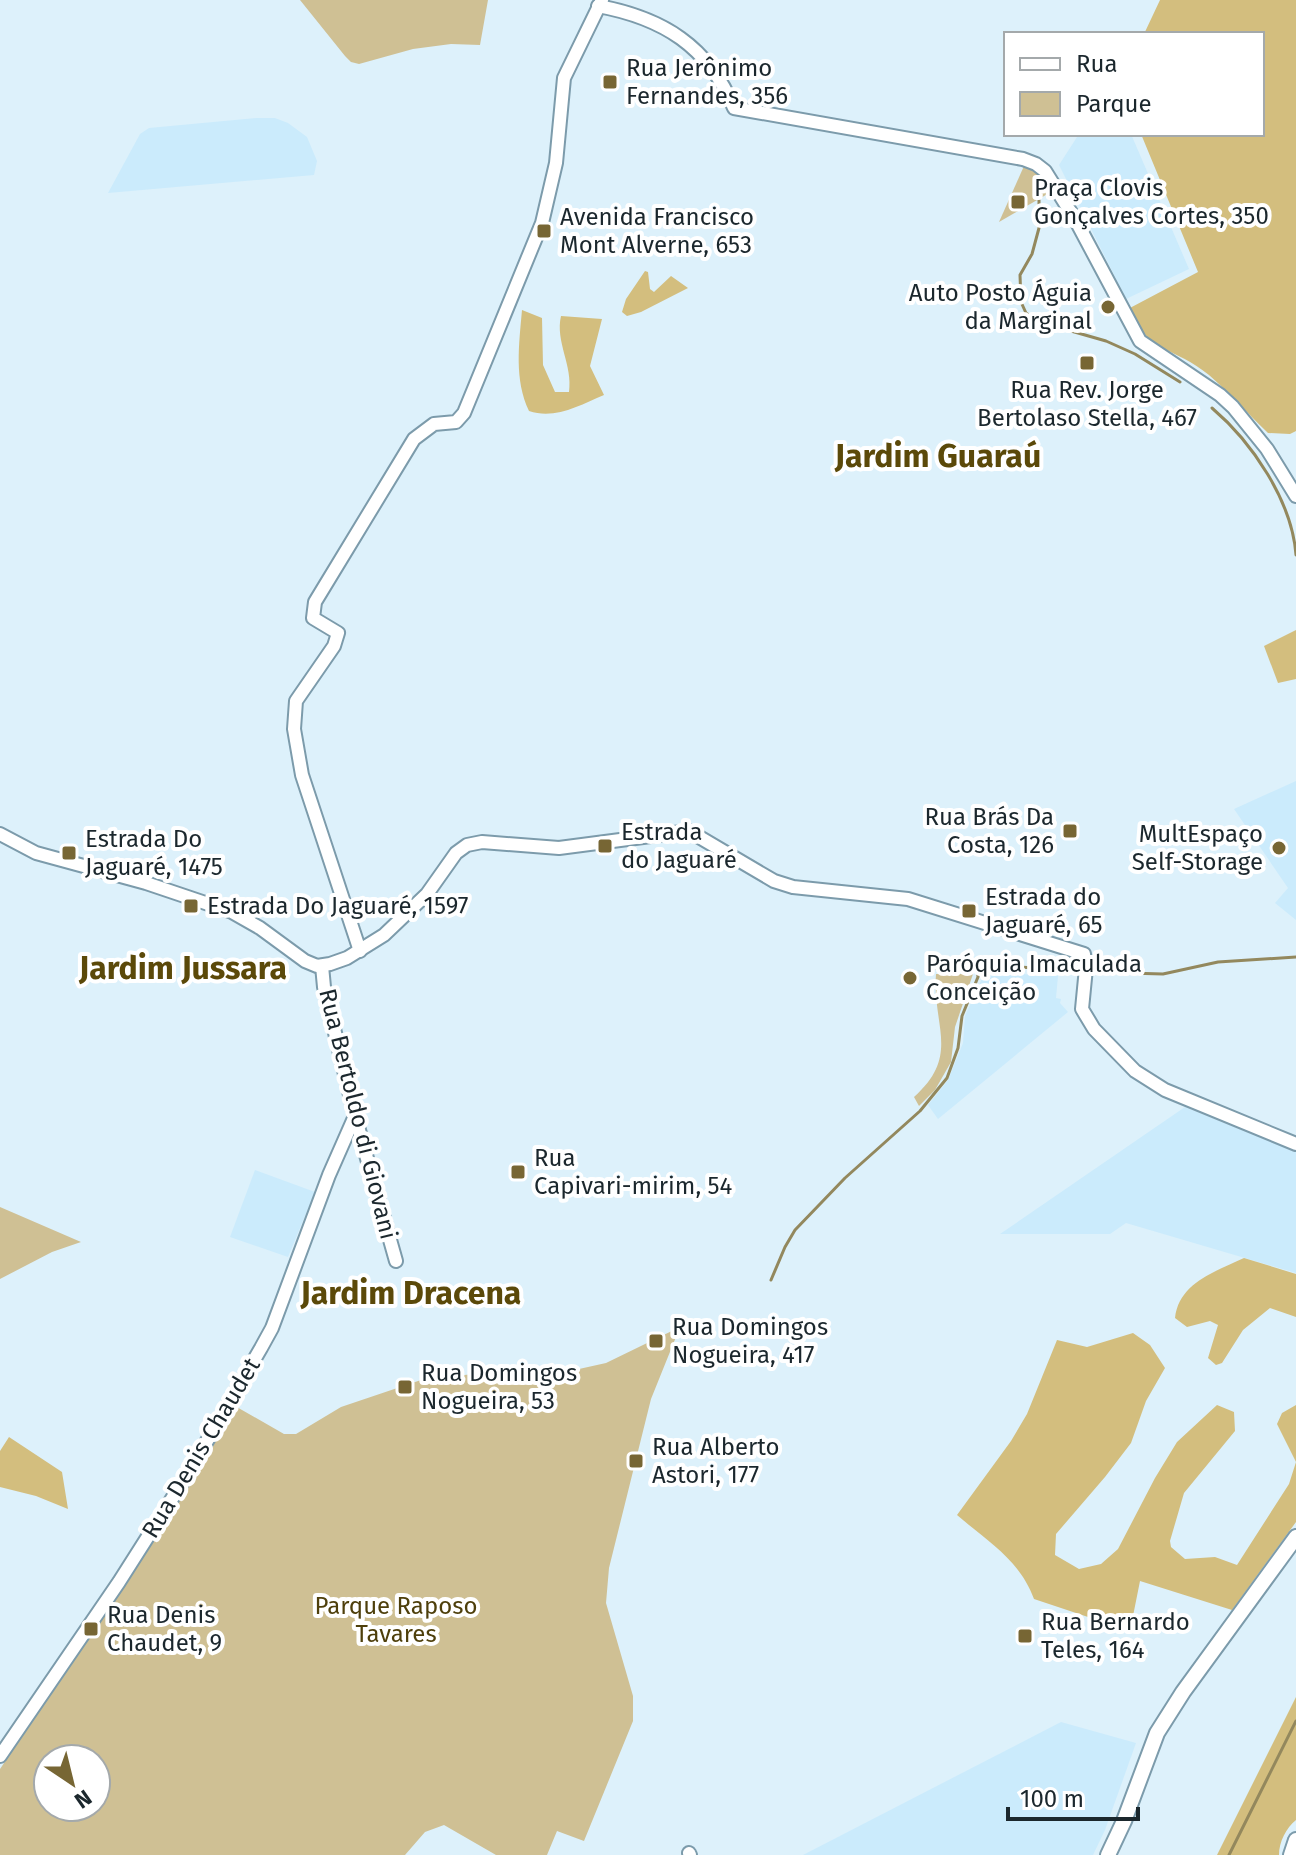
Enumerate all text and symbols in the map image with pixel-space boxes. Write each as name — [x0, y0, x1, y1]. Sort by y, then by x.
legend — [1004, 32, 1264, 136]
text: Rua — [1076, 50, 1118, 78]
place label: Rua Jerônimo Fernandes, 356 — [626, 54, 788, 110]
marker: Rua Jerônimo Fernandes, 356 — [601, 73, 619, 91]
text: Parque — [1076, 90, 1152, 118]
place label: Praça Clovis Gonçalves Cortes, 350 — [1034, 174, 1269, 230]
marker: Praça Clovis Gonçalves Cortes, 350 — [1009, 193, 1027, 211]
place label: Avenida Francisco Mont Alverne, 653 — [560, 203, 754, 259]
marker: Avenida Francisco Mont Alverne, 653 — [535, 222, 553, 240]
place label: Auto Posto Águia da Marginal — [909, 278, 1092, 335]
marker: Auto Posto Águia da Marginal — [1099, 298, 1117, 316]
marker: Rua Rev. Jorge Bertolaso Stella, 467 — [1078, 354, 1096, 372]
place label: Rua Rev. Jorge Bertolaso Stella, 467 — [977, 376, 1197, 432]
district label: Jardim Guaraú — [834, 437, 1041, 475]
place label: Rua Brás Da Costa, 126 — [924, 803, 1054, 859]
place label: Estrada do Jaguaré — [621, 818, 737, 874]
place label: MultEspaço Self-Storage — [1132, 820, 1263, 876]
marker: Rua Brás Da Costa, 126 — [1061, 822, 1079, 840]
place label: Estrada Do Jaguaré, 1475 — [85, 825, 223, 881]
marker: Estrada do Jaguaré — [596, 837, 614, 855]
marker: MultEspaço Self-Storage — [1270, 839, 1288, 857]
marker: Estrada Do Jaguaré, 1475 — [60, 844, 78, 862]
place label: Estrada do Jaguaré, 65 — [985, 883, 1103, 939]
place label: Estrada Do Jaguaré, 1597 — [207, 892, 469, 920]
marker: Estrada Do Jaguaré, 1597 — [182, 897, 200, 915]
marker: Estrada do Jaguaré, 65 — [960, 902, 978, 920]
district label: Jardim Jussara — [78, 949, 287, 987]
place label: Paróquia Imaculada Conceição — [926, 950, 1142, 1006]
marker: Paróquia Imaculada Conceição — [901, 969, 919, 987]
street label: Rua Bertoldo di Giovani — [313, 986, 403, 1242]
place label: Rua Capivari-mirim, 54 — [534, 1144, 733, 1200]
marker: Rua Capivari-mirim, 54 — [509, 1163, 527, 1181]
district label: Jardim Dracena — [300, 1274, 521, 1312]
place label: Rua Domingos Nogueira, 417 — [672, 1313, 828, 1369]
marker: Rua Domingos Nogueira, 417 — [647, 1332, 665, 1350]
street label: Rua Denis Chaudet — [136, 1353, 266, 1543]
place label: Rua Domingos Nogueira, 53 — [421, 1359, 577, 1415]
marker: Rua Domingos Nogueira, 53 — [396, 1378, 414, 1396]
place label: Rua Alberto Astori, 177 — [652, 1433, 780, 1489]
marker: Rua Alberto Astori, 177 — [627, 1452, 645, 1470]
park label: Parque Raposo Tavares — [315, 1592, 477, 1648]
place label: Rua Denis Chaudet, 9 — [107, 1601, 222, 1657]
place label: Rua Bernardo Teles, 164 — [1041, 1608, 1190, 1664]
marker: Rua Denis Chaudet, 9 — [82, 1620, 100, 1638]
marker: Rua Bernardo Teles, 164 — [1016, 1627, 1034, 1645]
north arrow — [32, 1743, 112, 1823]
scale bar — [1008, 1771, 1138, 1821]
text: N — [69, 1784, 97, 1814]
text: 100 m — [1020, 1785, 1084, 1813]

